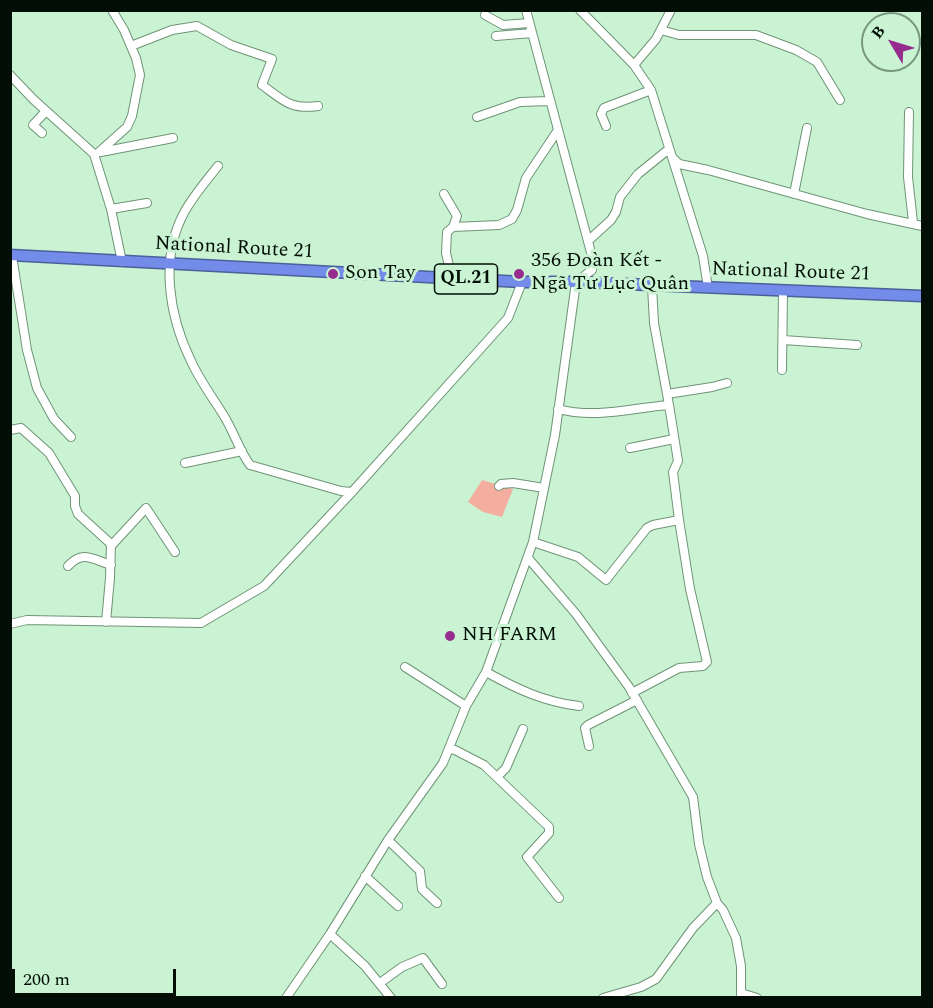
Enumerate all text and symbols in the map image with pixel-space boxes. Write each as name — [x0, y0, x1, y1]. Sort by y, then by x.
north arrow — [861, 12, 921, 72]
text: B — [865, 20, 891, 44]
street label: National Route 21 — [154, 233, 314, 265]
place label: 356 Đoàn Kết - Ngã Tư Lục Quân — [531, 250, 689, 297]
street label: National Route 21 — [711, 258, 871, 288]
place label: Son Tay — [345, 262, 415, 286]
road number: QL.21 — [434, 264, 498, 294]
marker: Son Tay — [326, 267, 340, 281]
marker: 356 Đoàn Kết - Ngã Tư Lục Quân — [512, 267, 526, 281]
place label: NH FARM — [462, 624, 557, 648]
marker: NH FARM — [443, 629, 457, 643]
scale bar — [15, 957, 178, 995]
text: 200 m — [23, 966, 70, 993]

